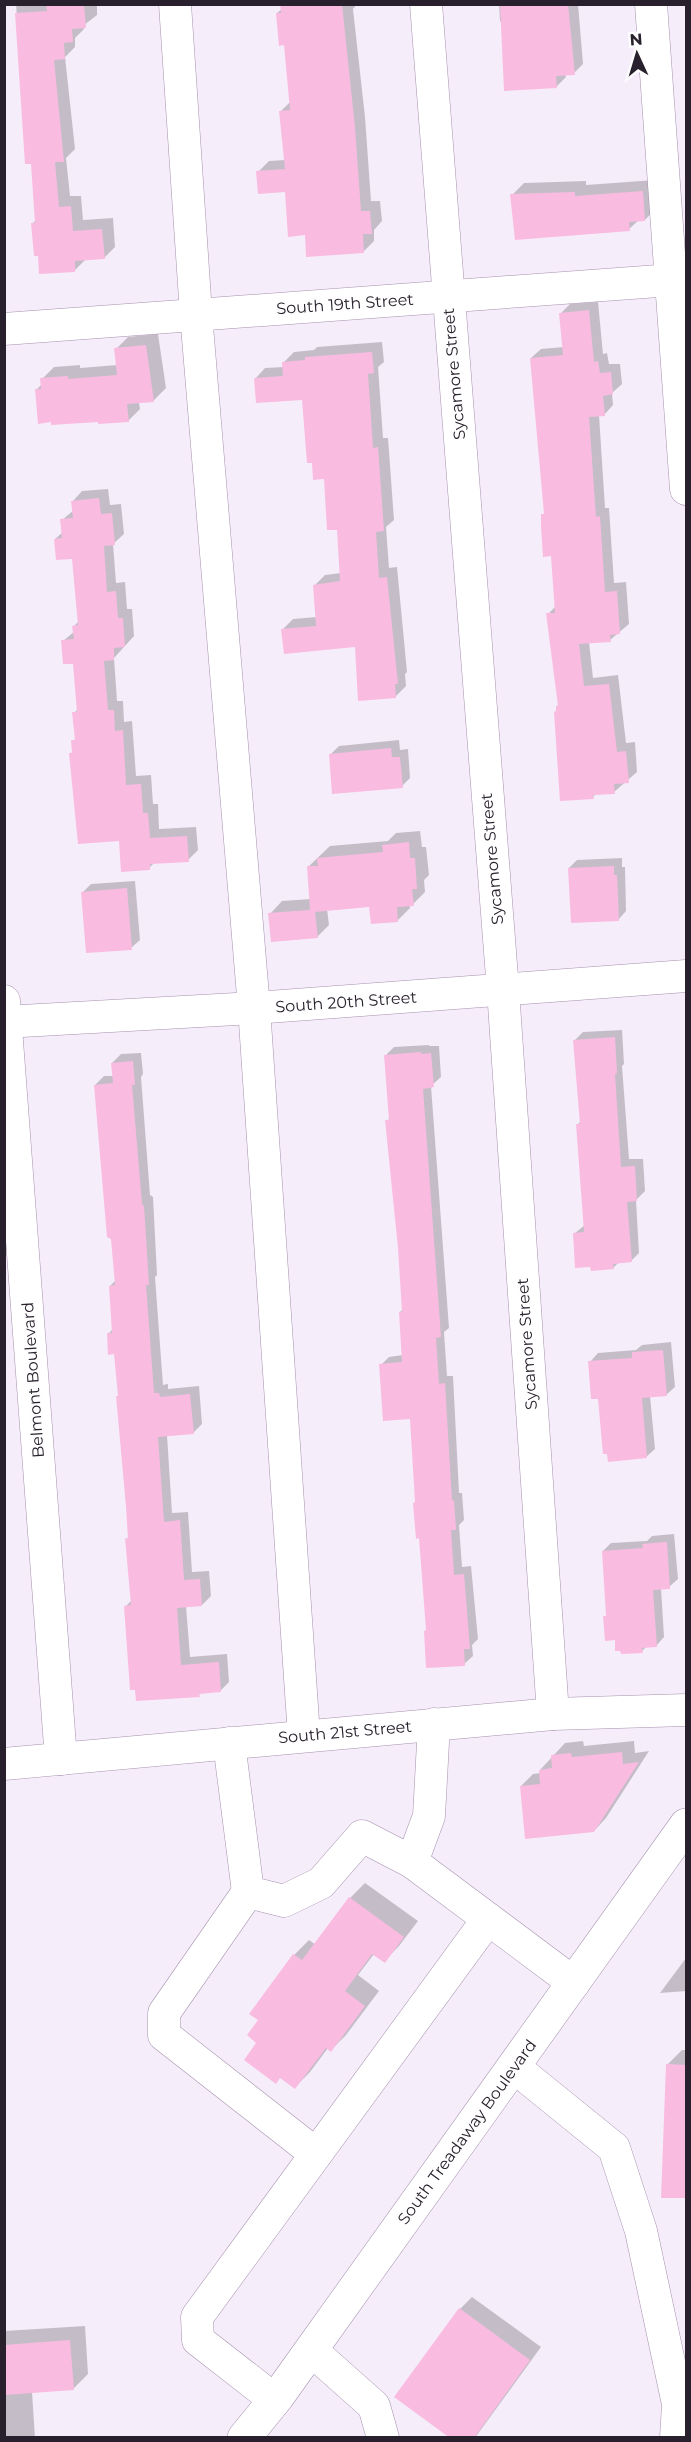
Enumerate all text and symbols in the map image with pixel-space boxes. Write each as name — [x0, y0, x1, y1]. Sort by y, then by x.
north arrow — [607, 24, 667, 84]
text: N — [629, 30, 643, 49]
street label: South 19th Street — [276, 290, 415, 318]
street label: Sycamore Street — [439, 307, 469, 441]
street label: Sycamore Street — [477, 792, 507, 926]
street label: South 20th Street — [275, 988, 418, 1016]
street label: Sycamore Street — [513, 1277, 541, 1411]
street label: Belmont Boulevard — [18, 1301, 48, 1459]
street label: South 21st Street — [277, 1717, 413, 1747]
street label: South Treadaway Boulevard — [394, 2036, 540, 2228]

